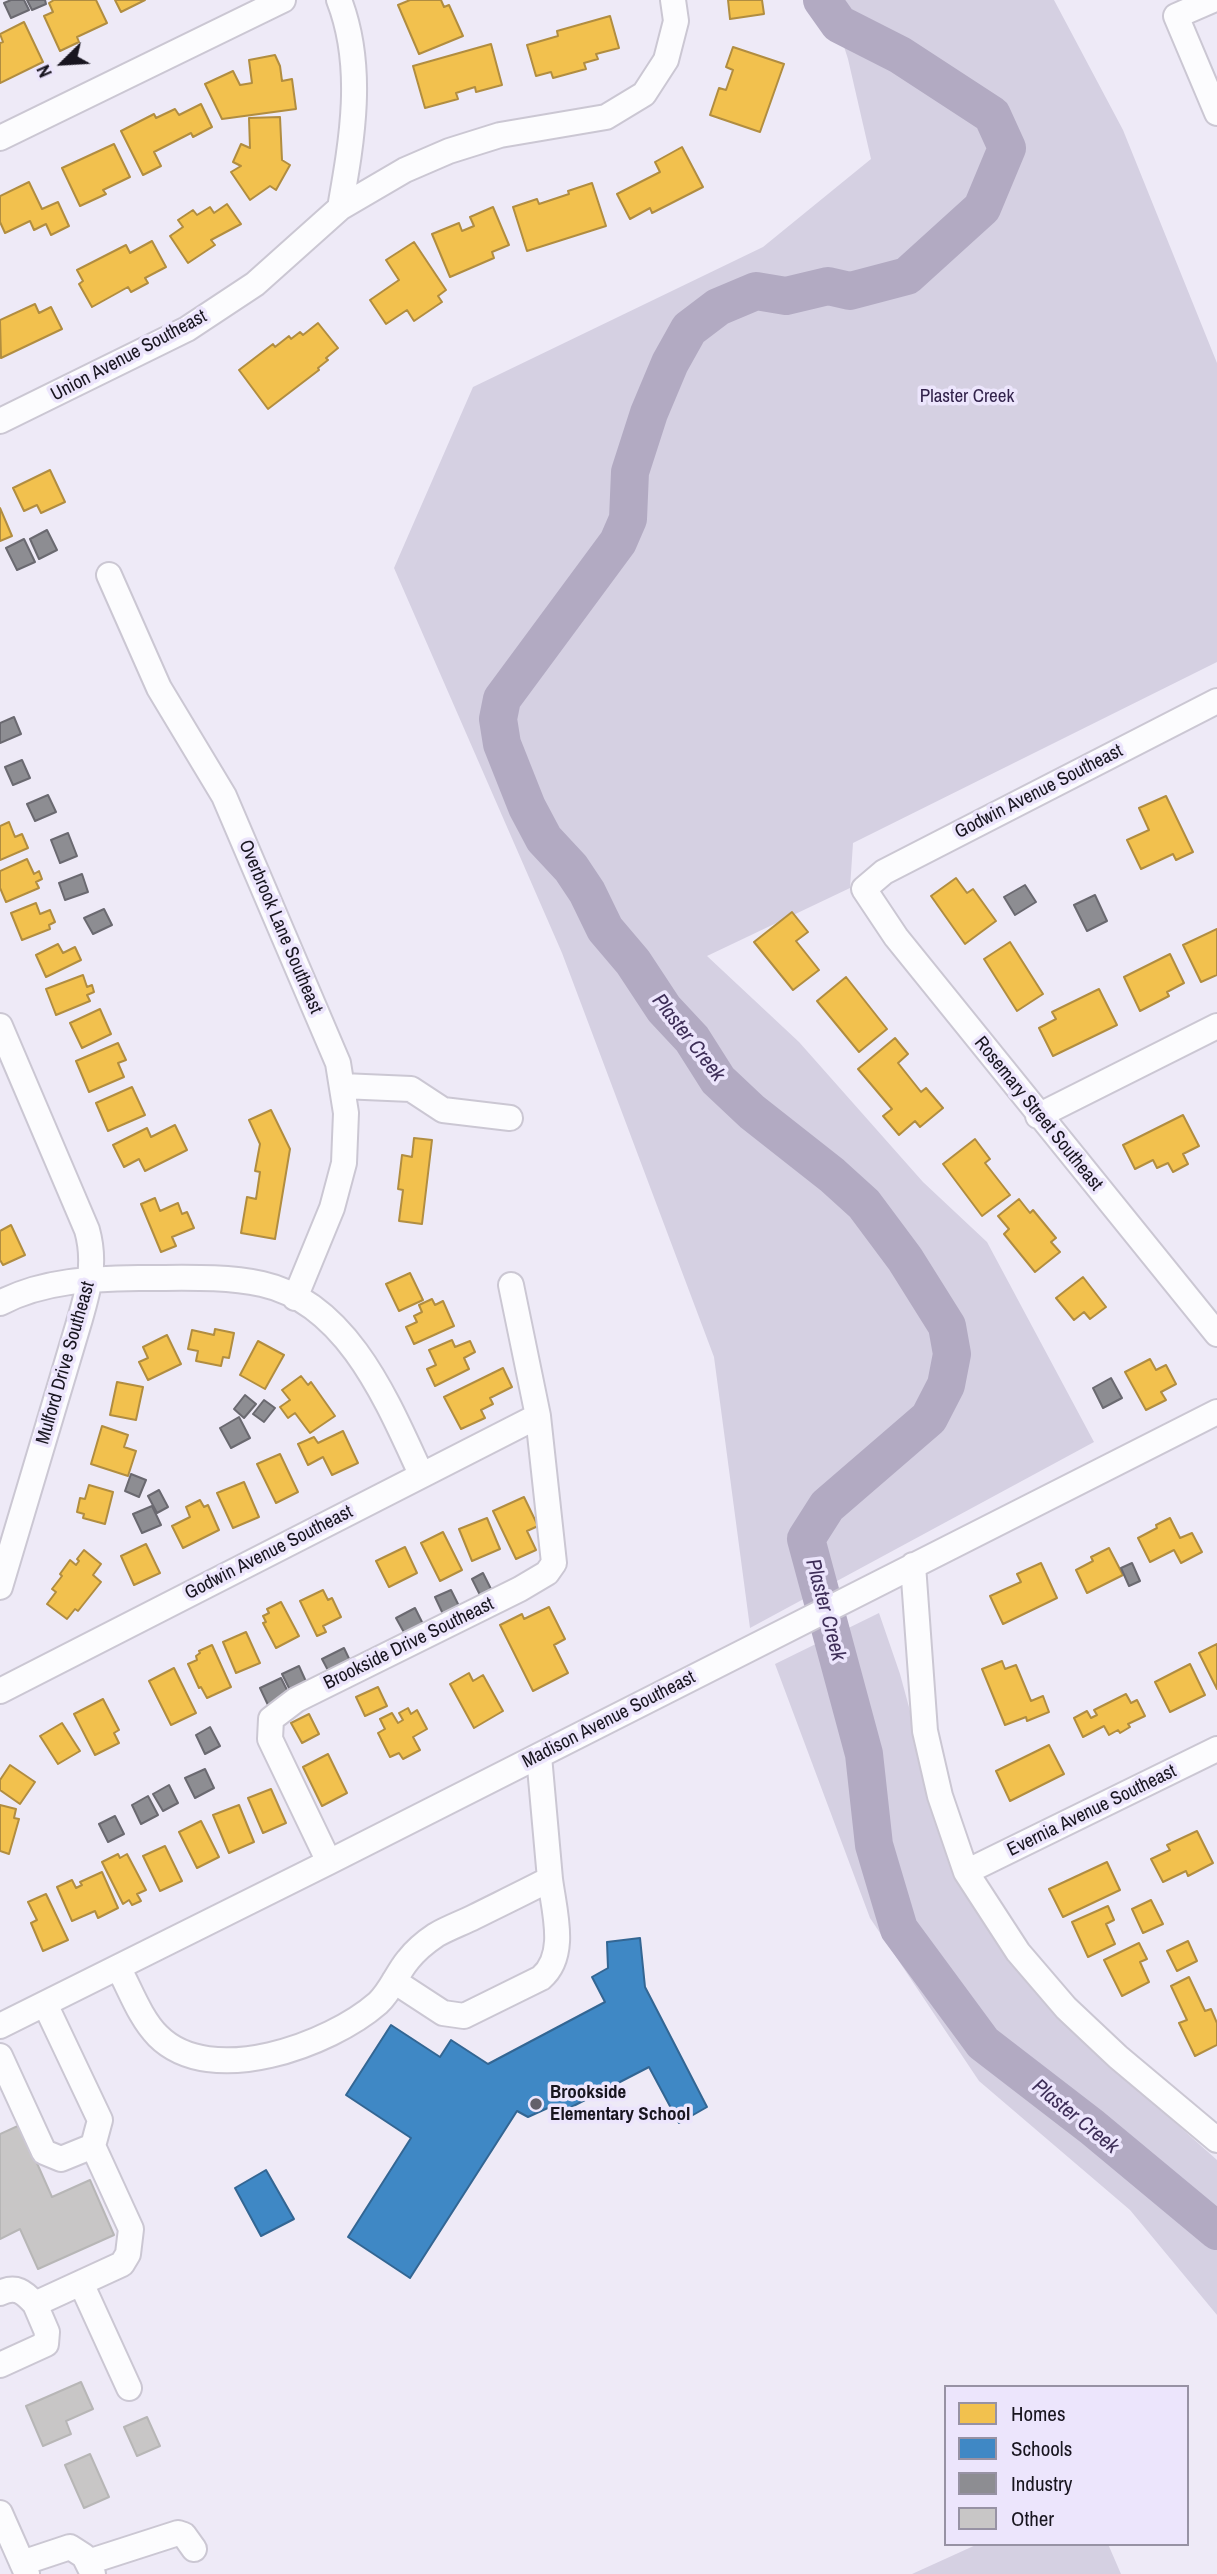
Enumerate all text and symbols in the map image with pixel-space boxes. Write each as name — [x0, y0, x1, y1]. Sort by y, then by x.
north arrow — [28, 28, 98, 98]
text: N — [30, 61, 58, 82]
street label: Union Avenue Southeast — [47, 305, 211, 407]
park label: Plaster Creek — [920, 386, 1014, 408]
street label: Godwin Avenue Southeast — [951, 740, 1127, 844]
street label: Overbrook Lane Southeast — [233, 837, 327, 1017]
water label: Plaster Creek — [646, 989, 730, 1087]
street label: Rosemary Street Southeast — [969, 1032, 1107, 1196]
street label: Mulford Drive Southeast — [32, 1279, 100, 1447]
street label: Godwin Avenue Southeast — [181, 1501, 357, 1605]
water label: Plaster Creek — [799, 1556, 851, 1664]
street label: Brookside Drive Southeast — [320, 1593, 498, 1695]
street label: Madison Avenue Southeast — [519, 1666, 699, 1774]
street label: Evernia Avenue Southeast — [1004, 1760, 1180, 1862]
water label: Plaster Creek — [1027, 2074, 1123, 2160]
place label: Brookside Elementary School — [550, 2082, 690, 2126]
marker: Brookside Elementary School — [528, 2096, 544, 2112]
legend — [944, 2385, 1189, 2546]
text: Homes — [1011, 2399, 1066, 2428]
text: Schools — [1011, 2434, 1072, 2463]
text: Industry — [1011, 2469, 1072, 2498]
text: Other — [1011, 2504, 1054, 2533]

